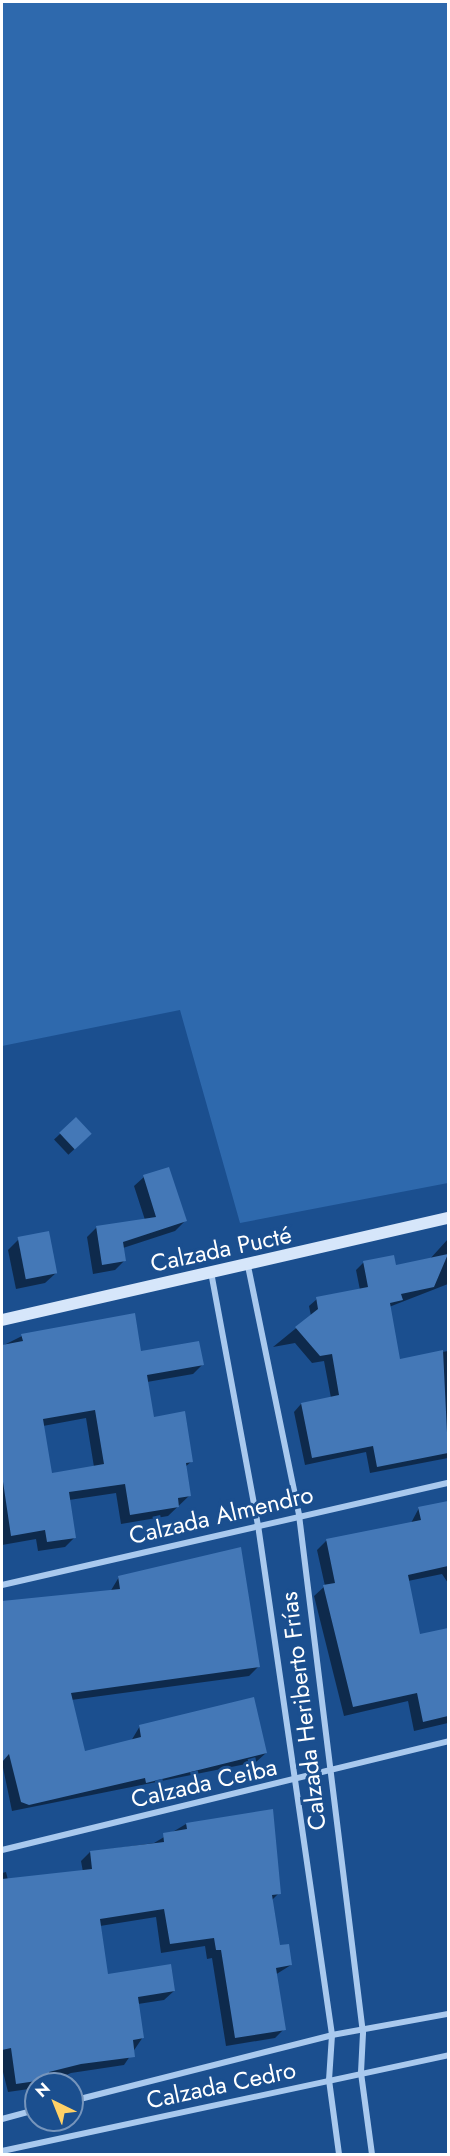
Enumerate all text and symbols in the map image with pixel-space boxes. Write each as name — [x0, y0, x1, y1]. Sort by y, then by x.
street label: Calzada Pucté — [148, 1220, 294, 1278]
street label: Calzada Almendro — [126, 1480, 316, 1550]
street label: Calzada Heriberto Frías — [274, 1590, 332, 1832]
street label: Calzada Ceiba — [128, 1752, 280, 1814]
street label: Calzada Cedro — [144, 2055, 298, 2115]
north arrow — [24, 2072, 84, 2132]
text: N — [30, 2077, 55, 2103]

